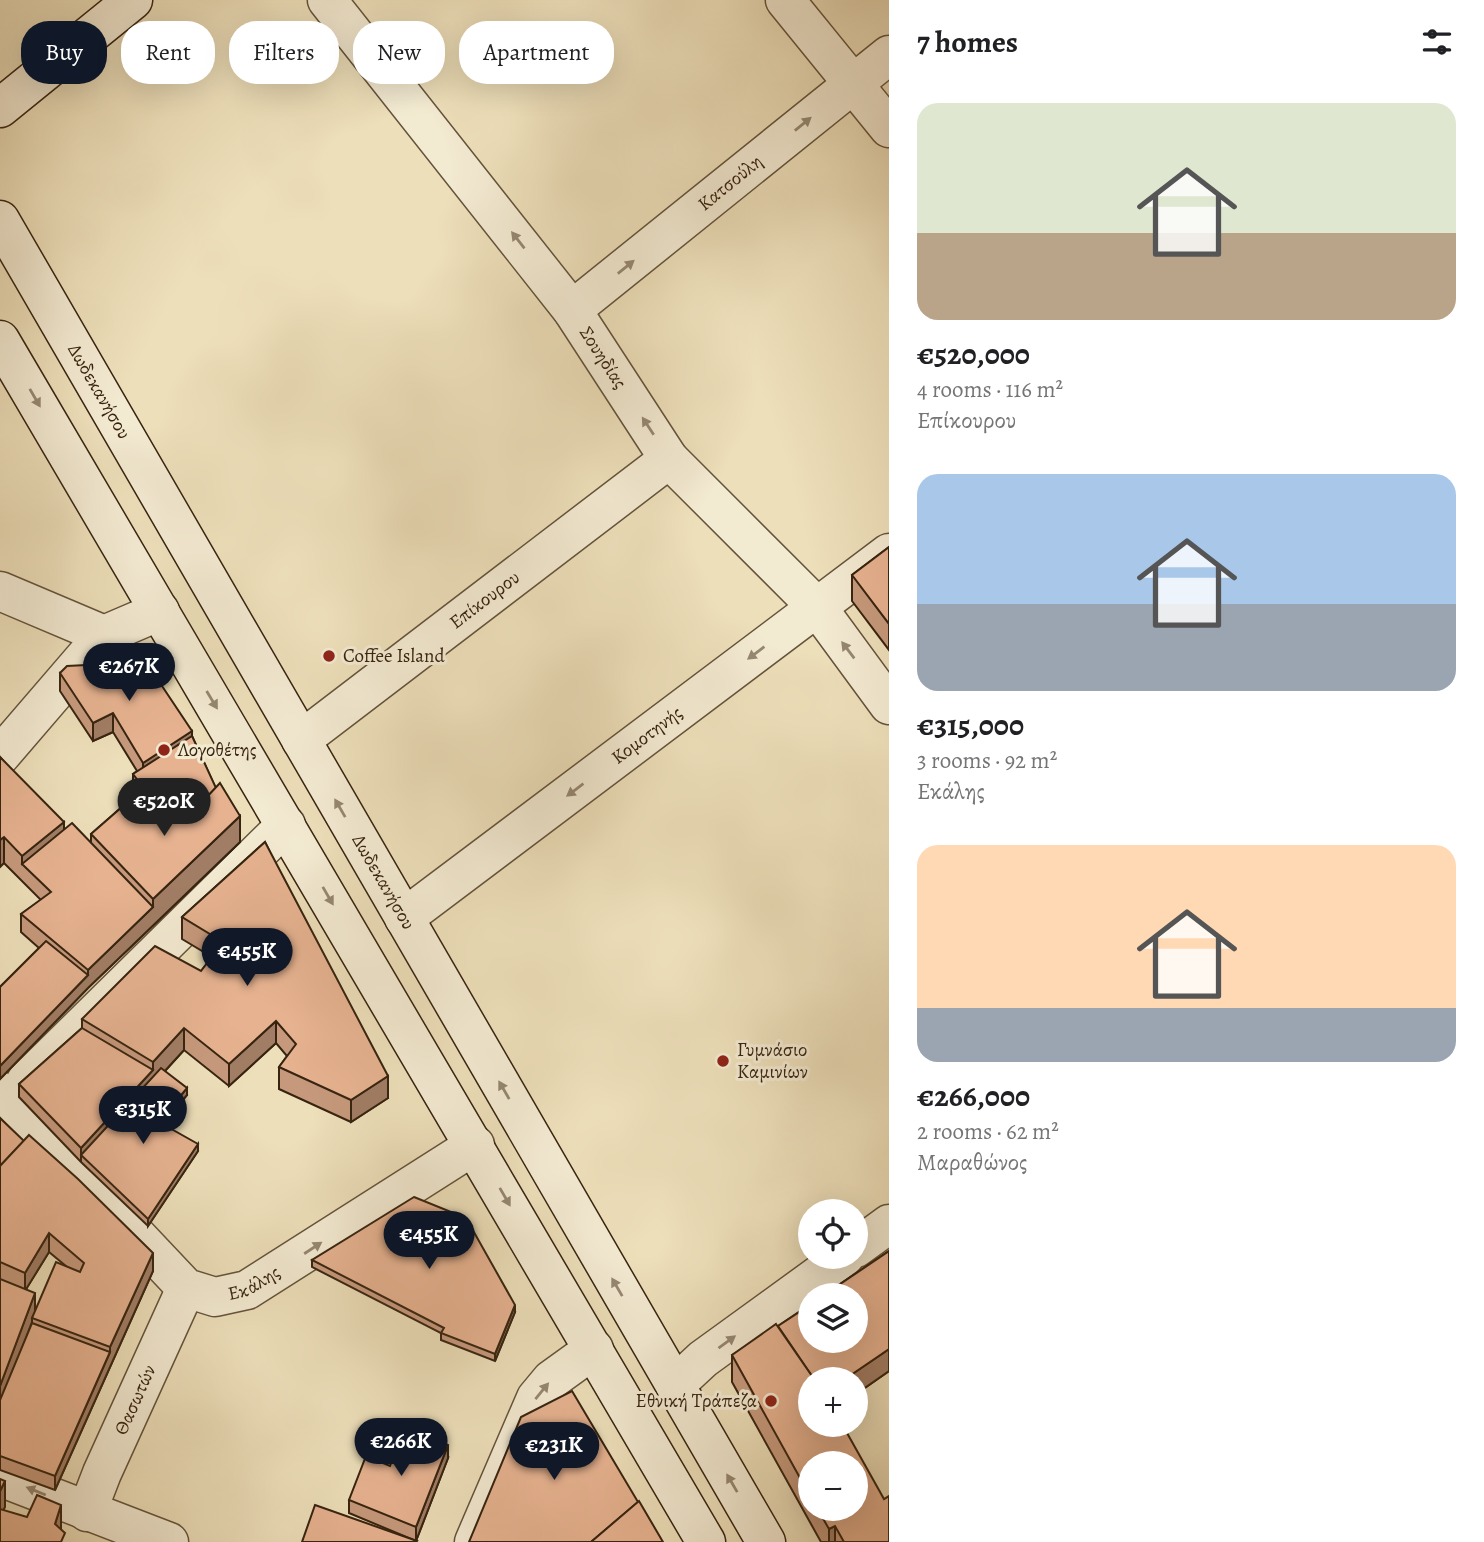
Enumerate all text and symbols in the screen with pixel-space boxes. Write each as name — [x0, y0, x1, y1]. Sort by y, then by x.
chip: Buy — [21, 21, 107, 84]
chip: Rent — [121, 21, 215, 84]
chip: Filters — [229, 21, 339, 84]
chip: New — [353, 21, 445, 84]
chip: Apartment — [459, 21, 614, 84]
text: 7 homes — [917, 22, 1018, 62]
icon: filters — [1418, 23, 1456, 61]
one-way arrow — [794, 117, 811, 132]
street label: Κατσούλη — [692, 149, 768, 217]
icon: home — [1124, 149, 1250, 275]
one-way arrow — [510, 232, 525, 250]
one-way arrow — [616, 259, 634, 274]
street label: Σουηδίας — [573, 321, 633, 394]
text: €520,000 — [917, 334, 1030, 374]
street label: Δωδεκανήσου — [61, 339, 137, 444]
text: 4 rooms · 116 m² — [917, 374, 1063, 405]
one-way arrow — [28, 389, 41, 408]
text: Επίκουρου — [917, 405, 1016, 436]
one-way arrow — [642, 417, 655, 436]
icon: home — [1124, 520, 1250, 646]
street label: Επίκουρου — [444, 565, 525, 635]
one-way arrow — [842, 641, 856, 659]
place label: Coffee Island — [343, 643, 445, 669]
pin: €267K — [80, 644, 178, 703]
one-way arrow — [747, 645, 765, 659]
marker: Coffee Island — [321, 648, 337, 664]
text: €267K — [99, 650, 159, 681]
one-way arrow — [206, 690, 219, 709]
street label: Κομοτηνής — [606, 700, 688, 770]
text: €315,000 — [917, 705, 1024, 745]
place label: Λογοθέτης — [177, 737, 257, 763]
marker: Λογοθέτης — [156, 742, 172, 758]
text: 3 rooms · 92 m² — [917, 745, 1057, 776]
text: Εκάλης — [917, 776, 985, 807]
pin: €520K — [115, 778, 213, 838]
one-way arrow — [566, 782, 584, 797]
text: €520K — [134, 785, 194, 816]
one-way arrow — [334, 798, 347, 817]
street label: Δωδεκανήσου — [346, 830, 421, 934]
one-way arrow — [322, 886, 334, 905]
icon: home — [1124, 891, 1250, 1017]
pin: €455K — [198, 928, 296, 988]
text: €455K — [218, 935, 276, 966]
place label: Γυμνάσιο Καμινίων — [737, 1037, 808, 1085]
marker: Γυμνάσιο Καμινίων — [715, 1053, 731, 1069]
text: €266,000 — [917, 1076, 1030, 1116]
one-way arrow — [497, 1080, 510, 1099]
pin: €315K — [94, 1086, 192, 1146]
text: €315K — [115, 1093, 171, 1124]
text: 2 rooms · 62 m² — [917, 1116, 1059, 1147]
text: Μαραθώνος — [917, 1147, 1027, 1178]
one-way arrow — [499, 1188, 512, 1207]
map controls — [798, 1199, 868, 1521]
button: locate — [798, 1199, 868, 1269]
pin: €455K — [380, 1212, 478, 1271]
text: €455K — [400, 1218, 458, 1249]
one-way arrow — [304, 1241, 322, 1255]
street label: Εκάλης — [226, 1259, 285, 1307]
one-way arrow — [611, 1277, 624, 1296]
button: layers — [798, 1283, 868, 1353]
one-way arrow — [718, 1335, 736, 1349]
street label: Θασωτών — [108, 1361, 162, 1439]
button: + — [798, 1367, 868, 1437]
one-way arrow — [534, 1383, 549, 1400]
place label: Εθνική Τράπεζα — [635, 1388, 757, 1414]
marker: Εθνική Τράπεζα — [763, 1393, 779, 1409]
pin: €266K — [352, 1418, 450, 1478]
pin: €231K — [505, 1422, 603, 1482]
text: €266K — [371, 1425, 431, 1456]
text: €231K — [525, 1429, 583, 1460]
button: − — [798, 1451, 868, 1521]
one-way arrow — [726, 1474, 738, 1493]
one-way arrow — [26, 1486, 47, 1497]

